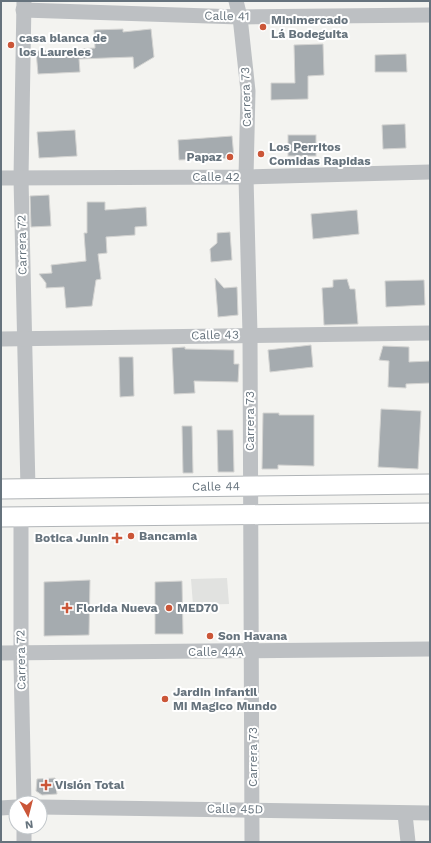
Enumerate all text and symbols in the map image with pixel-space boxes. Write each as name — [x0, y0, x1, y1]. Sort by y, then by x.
street label: Calle 41 — [204, 9, 250, 23]
place label: Minimercado Lá Bodeguita — [271, 13, 348, 41]
marker: Minimercado Lá Bodeguita — [258, 22, 268, 32]
place label: casa blanca de los Laureles — [19, 31, 107, 59]
marker: casa blanca de los Laureles — [6, 40, 16, 50]
street label: Carrera 73 — [238, 67, 254, 127]
place label: Los Perritos Comidas Rapidas — [269, 140, 371, 168]
marker: Los Perritos Comidas Rapidas — [256, 149, 266, 159]
place label: Papaz — [186, 150, 222, 164]
marker: Papaz — [225, 152, 235, 162]
street label: Calle 42 — [192, 170, 240, 184]
street label: Carrera 72 — [14, 215, 30, 275]
street label: Calle 43 — [191, 328, 239, 342]
street label: Carrera 73 — [243, 391, 257, 451]
street label: Calle 44 — [192, 479, 240, 494]
place label: Bancamia — [139, 529, 197, 543]
place label: Botica Junin — [35, 531, 109, 545]
marker: Bancamia — [126, 531, 136, 541]
marker: Botica Junin — [112, 533, 122, 543]
place label: Florida Nueva — [76, 601, 158, 615]
place label: MED70 — [177, 601, 219, 615]
marker: Florida Nueva — [61, 602, 73, 614]
marker: MED70 — [164, 603, 174, 613]
place label: Son Havana — [218, 629, 287, 643]
street label: Carrera 72 — [13, 630, 29, 690]
marker: Son Havana — [205, 631, 215, 641]
street label: Calle 44A — [188, 645, 244, 659]
place label: Jardin Infantil Mi Magico Mundo — [173, 685, 277, 713]
marker: Jardin Infantil Mi Magico Mundo — [160, 694, 170, 704]
street label: Carrera 73 — [246, 727, 260, 787]
place label: Visión Total — [55, 778, 125, 792]
marker: Visión Total — [40, 779, 52, 791]
north arrow — [8, 795, 48, 835]
street label: Calle 45D — [207, 802, 263, 816]
text: N — [24, 817, 34, 831]

